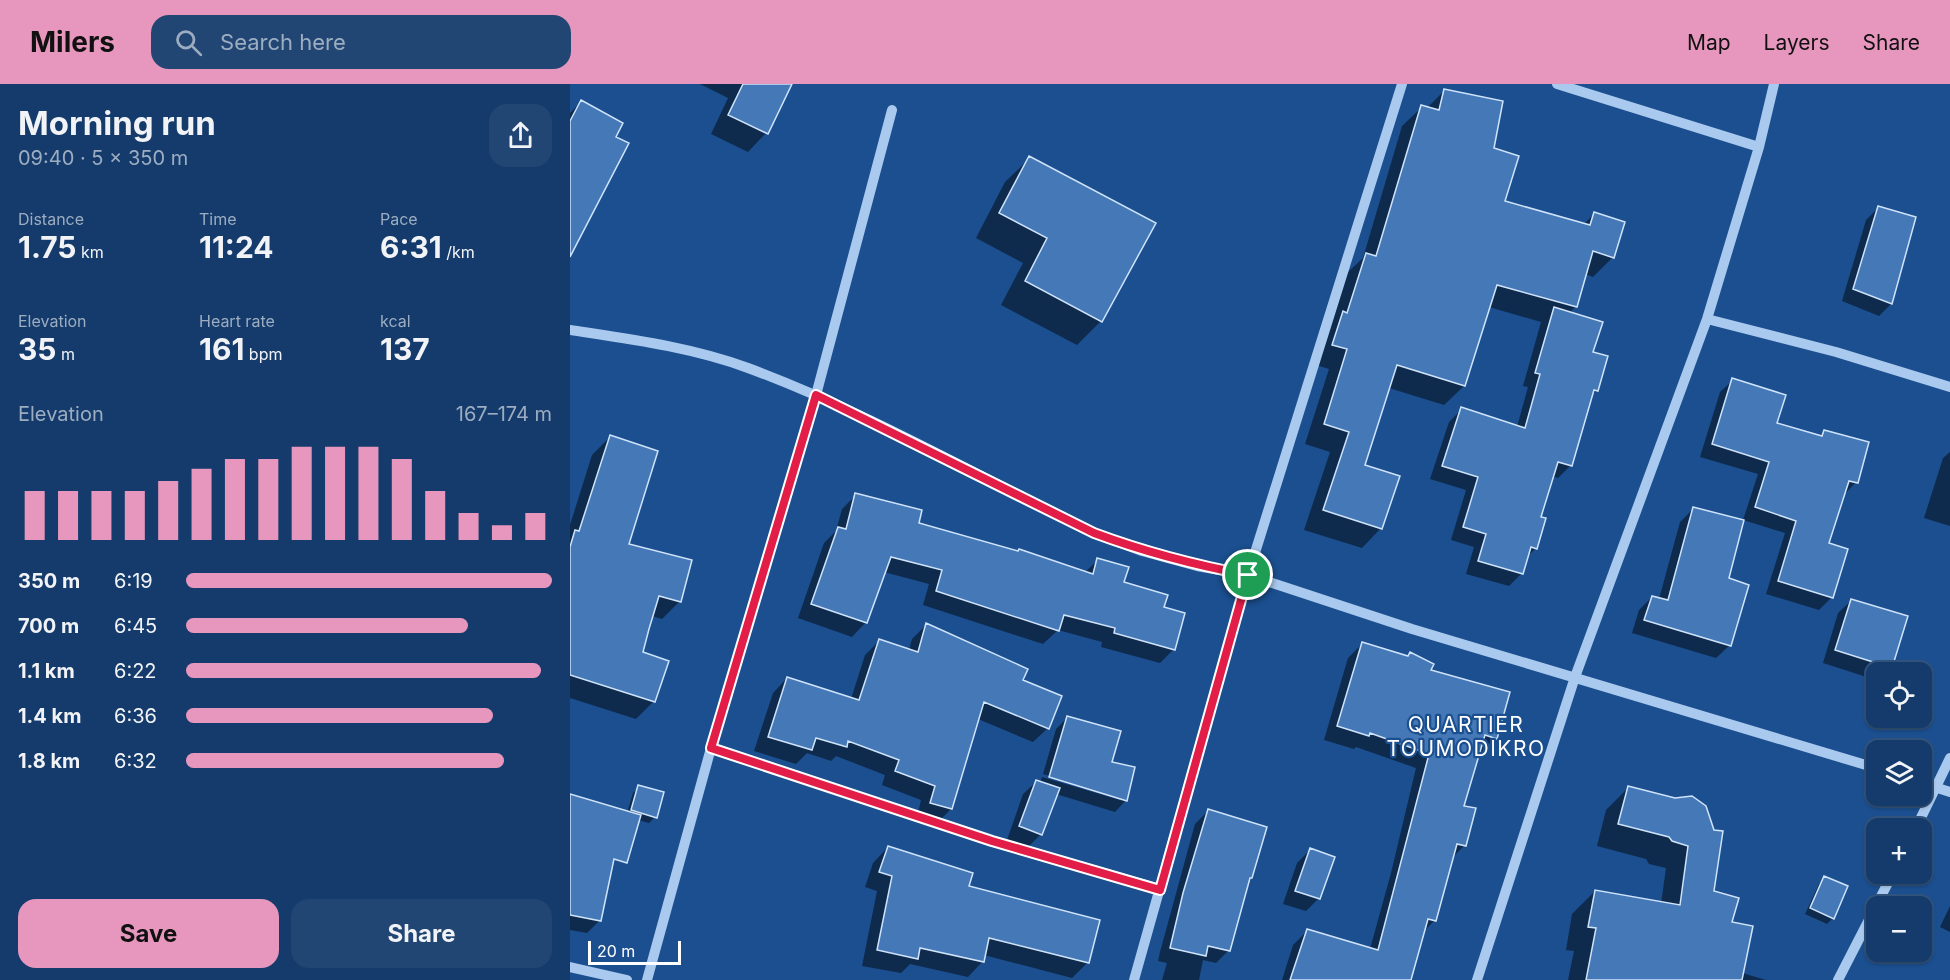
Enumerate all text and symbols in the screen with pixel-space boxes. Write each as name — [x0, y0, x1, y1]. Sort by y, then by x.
search box — [151, 15, 571, 69]
text: Milers — [30, 25, 115, 59]
icon: search — [172, 26, 205, 59]
text: Search here — [220, 29, 346, 55]
text: Map — [1687, 30, 1731, 55]
text: Layers — [1764, 30, 1830, 55]
text: Share — [1863, 30, 1920, 55]
text: Morning run — [18, 103, 216, 143]
button: share — [489, 104, 552, 167]
text: 09:40 · 5 × 350 m — [18, 146, 188, 170]
text: Distance — [18, 209, 84, 229]
text: Time — [199, 209, 237, 229]
text: Pace — [380, 209, 418, 229]
text: 1.75 — [18, 229, 77, 265]
text: 11:24 — [199, 229, 274, 265]
text: 6:31 — [380, 229, 442, 265]
text: km — [77, 242, 104, 262]
text: /km — [442, 242, 475, 262]
text: Elevation — [18, 311, 87, 331]
text: Heart rate — [199, 311, 275, 331]
text: kcal — [380, 311, 411, 331]
text: 35 — [18, 331, 57, 367]
text: 161 — [199, 331, 244, 367]
text: 137 — [380, 331, 430, 367]
text: m — [57, 344, 75, 364]
text: bpm — [244, 344, 282, 364]
text: Elevation — [18, 402, 104, 426]
text: 167–174 m — [456, 402, 552, 426]
pin — [1222, 549, 1273, 600]
icon: arrive — [1231, 558, 1264, 591]
text: 350 m — [18, 569, 80, 593]
text: 6:19 — [114, 569, 153, 593]
text: 700 m — [18, 614, 79, 638]
text: 6:45 — [114, 614, 157, 638]
text: 1.1 km — [18, 659, 75, 683]
text: 6:22 — [114, 659, 157, 683]
map controls — [1866, 662, 1932, 962]
button: locate — [1866, 662, 1932, 728]
text: 1.4 km — [18, 704, 81, 728]
text: 6:36 — [114, 704, 157, 728]
district label: QUARTIER TOUMODIKRO — [1386, 712, 1546, 761]
button: layers — [1866, 740, 1932, 806]
text: 1.8 km — [18, 749, 80, 773]
text: 6:32 — [114, 749, 157, 773]
button: + — [1866, 818, 1932, 884]
button: − — [1866, 896, 1932, 962]
button: Save — [18, 899, 279, 968]
button: Share — [291, 899, 552, 968]
scale bar — [588, 938, 681, 966]
text: 20 m — [597, 941, 635, 961]

